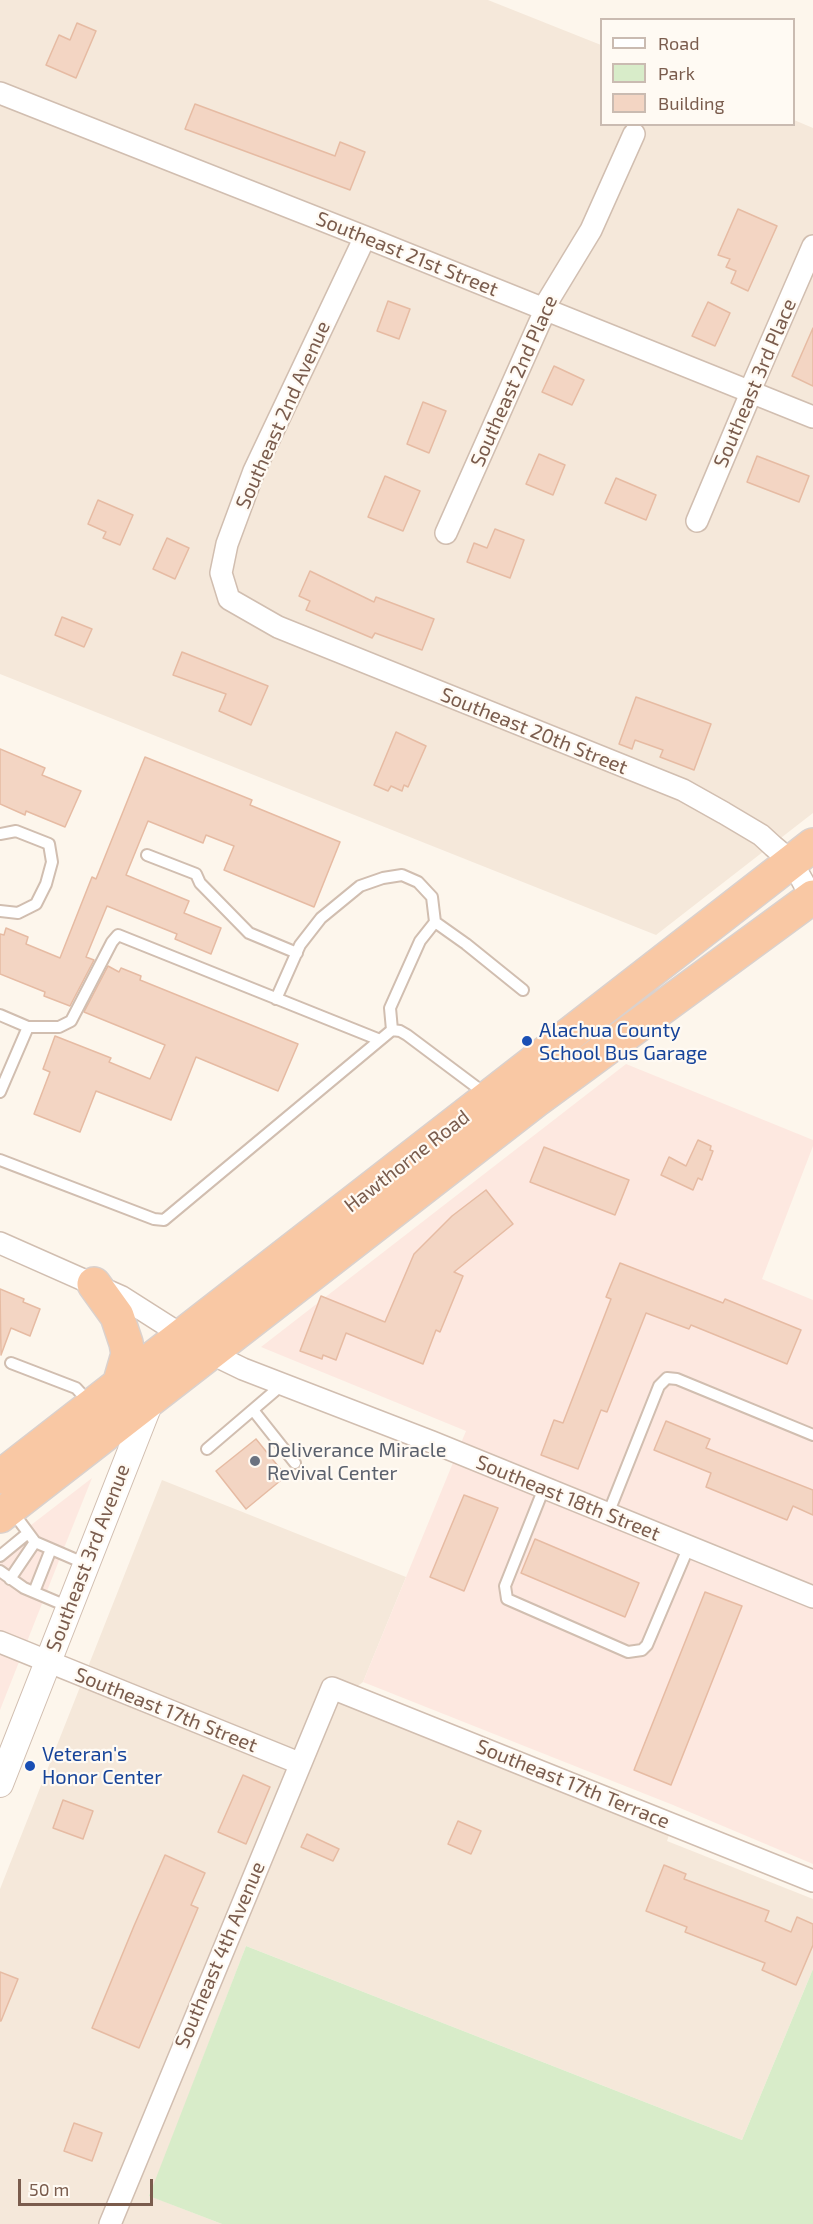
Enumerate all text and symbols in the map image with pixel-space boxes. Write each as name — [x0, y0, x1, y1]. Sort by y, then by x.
legend — [600, 18, 795, 126]
text: Road — [658, 32, 699, 54]
text: Park — [658, 62, 695, 84]
text: Building — [658, 92, 725, 114]
street label: Southeast 21st Street — [312, 206, 502, 302]
street label: Southeast 2nd Place — [465, 292, 563, 470]
street label: Southeast 3rd Place — [709, 295, 801, 471]
street label: Southeast 2nd Avenue — [231, 317, 335, 513]
street label: Southeast 20th Street — [437, 682, 631, 780]
place label: Alachua County School Bus Garage — [539, 1018, 708, 1065]
marker: Alachua County School Bus Garage — [520, 1034, 534, 1048]
street label: Hawthorne Road — [340, 1105, 474, 1217]
place label: Deliverance Miracle Revival Center — [267, 1438, 447, 1485]
street label: Southeast 18th Street — [472, 1450, 664, 1546]
marker: Deliverance Miracle Revival Center — [248, 1454, 262, 1468]
street label: Southeast 3rd Avenue — [41, 1461, 135, 1655]
street label: Southeast 17th Street — [71, 1662, 261, 1758]
street label: Southeast 17th Terrace — [473, 1734, 673, 1834]
place label: Veteran's Honor Center — [42, 1742, 162, 1789]
marker: Veteran's Honor Center — [23, 1759, 37, 1773]
street label: Southeast 4th Avenue — [170, 1858, 270, 2052]
scale bar — [21, 2167, 156, 2205]
text: 50 m — [29, 2178, 69, 2200]

